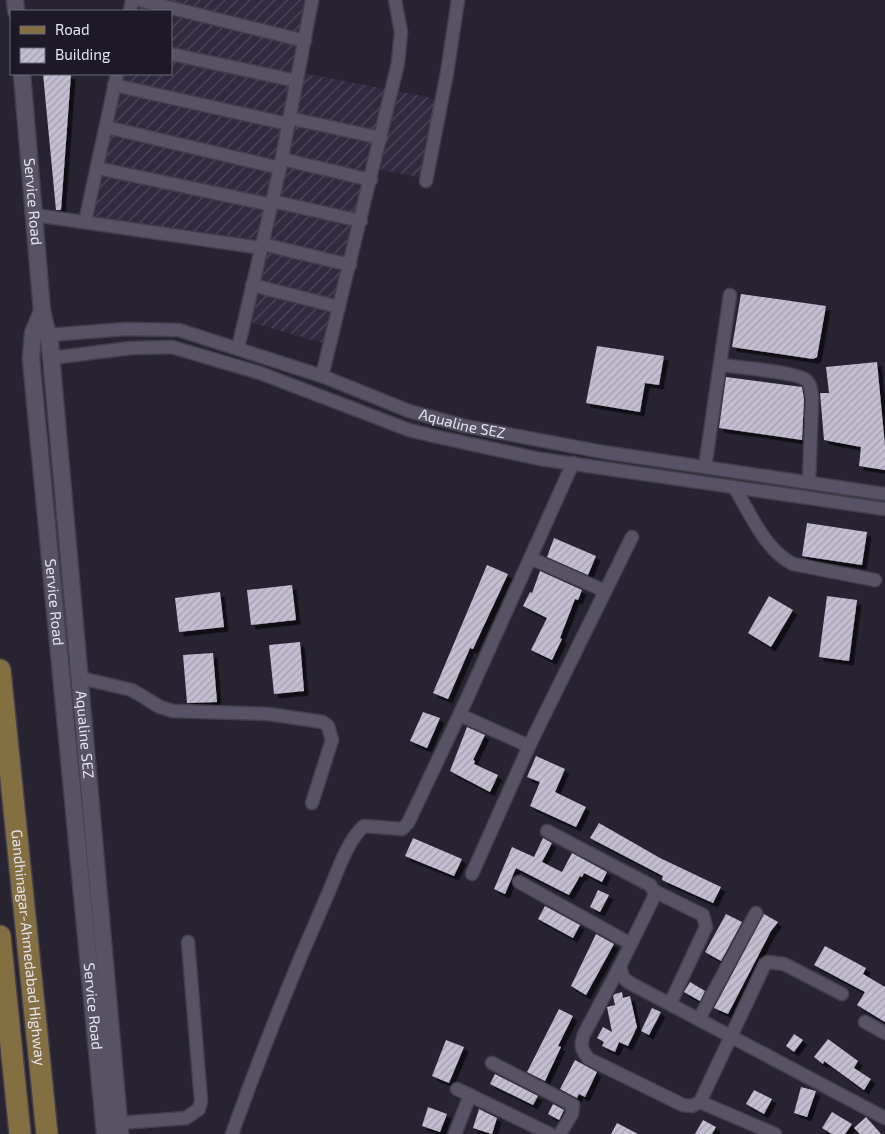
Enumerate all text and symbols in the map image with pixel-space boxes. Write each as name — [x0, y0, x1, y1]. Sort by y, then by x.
legend — [10, 10, 172, 75]
text: Road — [55, 20, 90, 38]
text: Building — [55, 45, 111, 63]
street label: Service Road — [21, 157, 46, 246]
street label: Aqualine SEZ — [417, 404, 507, 441]
street label: Service Road — [42, 558, 68, 646]
street label: Aqualine SEZ — [73, 690, 98, 779]
street label: Gandhinagar-Ahmedabad Highway — [8, 829, 50, 1067]
street label: Service Road — [81, 962, 107, 1051]

